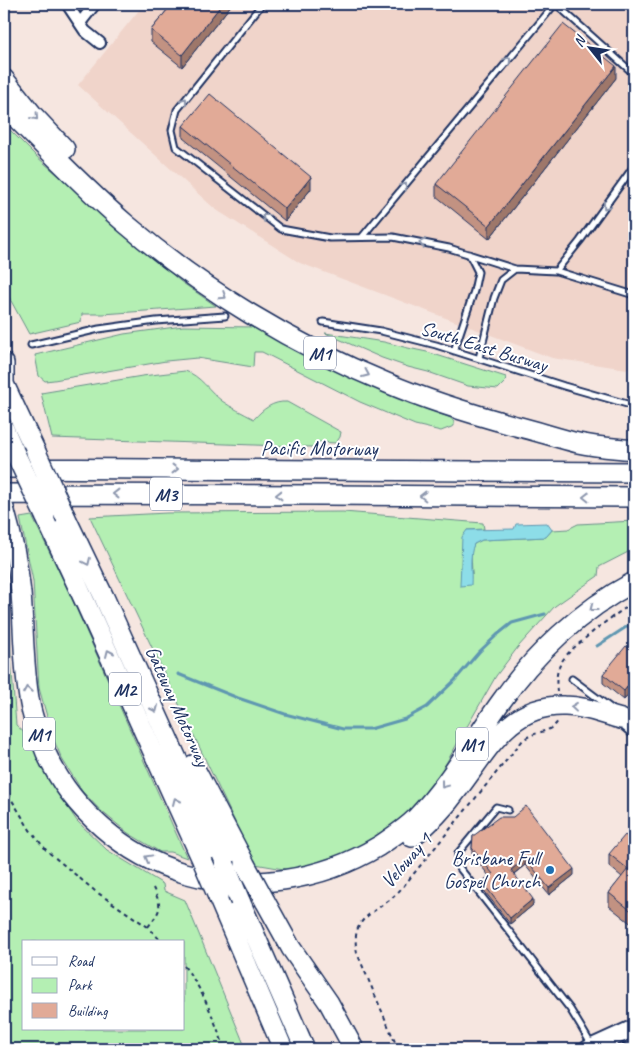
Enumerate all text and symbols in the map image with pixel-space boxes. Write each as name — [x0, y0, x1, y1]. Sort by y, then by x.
north arrow — [566, 22, 616, 72]
text: N — [570, 32, 590, 50]
one-way arrow — [502, 57, 511, 66]
one-way arrow — [178, 98, 186, 107]
one-way arrow — [29, 111, 38, 120]
one-way arrow — [399, 182, 408, 191]
one-way arrow — [603, 200, 612, 210]
one-way arrow — [262, 214, 271, 222]
one-way arrow — [417, 238, 426, 249]
one-way arrow — [218, 290, 227, 300]
street label: South East Busway — [417, 315, 552, 378]
road number: M1 — [304, 336, 336, 369]
one-way arrow — [361, 368, 370, 379]
street label: Pacific Motorway — [261, 436, 379, 461]
one-way arrow — [172, 464, 179, 474]
road number: M3 — [150, 478, 182, 510]
one-way arrow — [112, 489, 120, 499]
one-way arrow — [274, 490, 282, 500]
one-way arrow — [419, 490, 427, 501]
one-way arrow — [581, 492, 589, 502]
one-way arrow — [81, 556, 91, 565]
one-way arrow — [589, 602, 599, 611]
street label: Gateway Motorway — [140, 642, 216, 772]
one-way arrow — [104, 649, 115, 658]
road number: M2 — [109, 672, 141, 706]
one-way arrow — [23, 686, 33, 694]
one-way arrow — [569, 701, 577, 712]
one-way arrow — [148, 704, 159, 713]
road number: M1 — [23, 718, 55, 751]
road number: M1 — [456, 728, 488, 761]
one-way arrow — [441, 779, 450, 788]
one-way arrow — [171, 797, 182, 806]
street label: Veloway 1 — [375, 827, 438, 893]
place label: Brisbane Full Gospel Church — [444, 846, 544, 894]
one-way arrow — [144, 854, 153, 864]
marker: Brisbane Full Gospel Church — [544, 864, 556, 876]
legend — [22, 940, 185, 1030]
text: Road — [68, 952, 95, 971]
text: Park — [68, 976, 93, 995]
text: Building — [68, 1002, 108, 1021]

